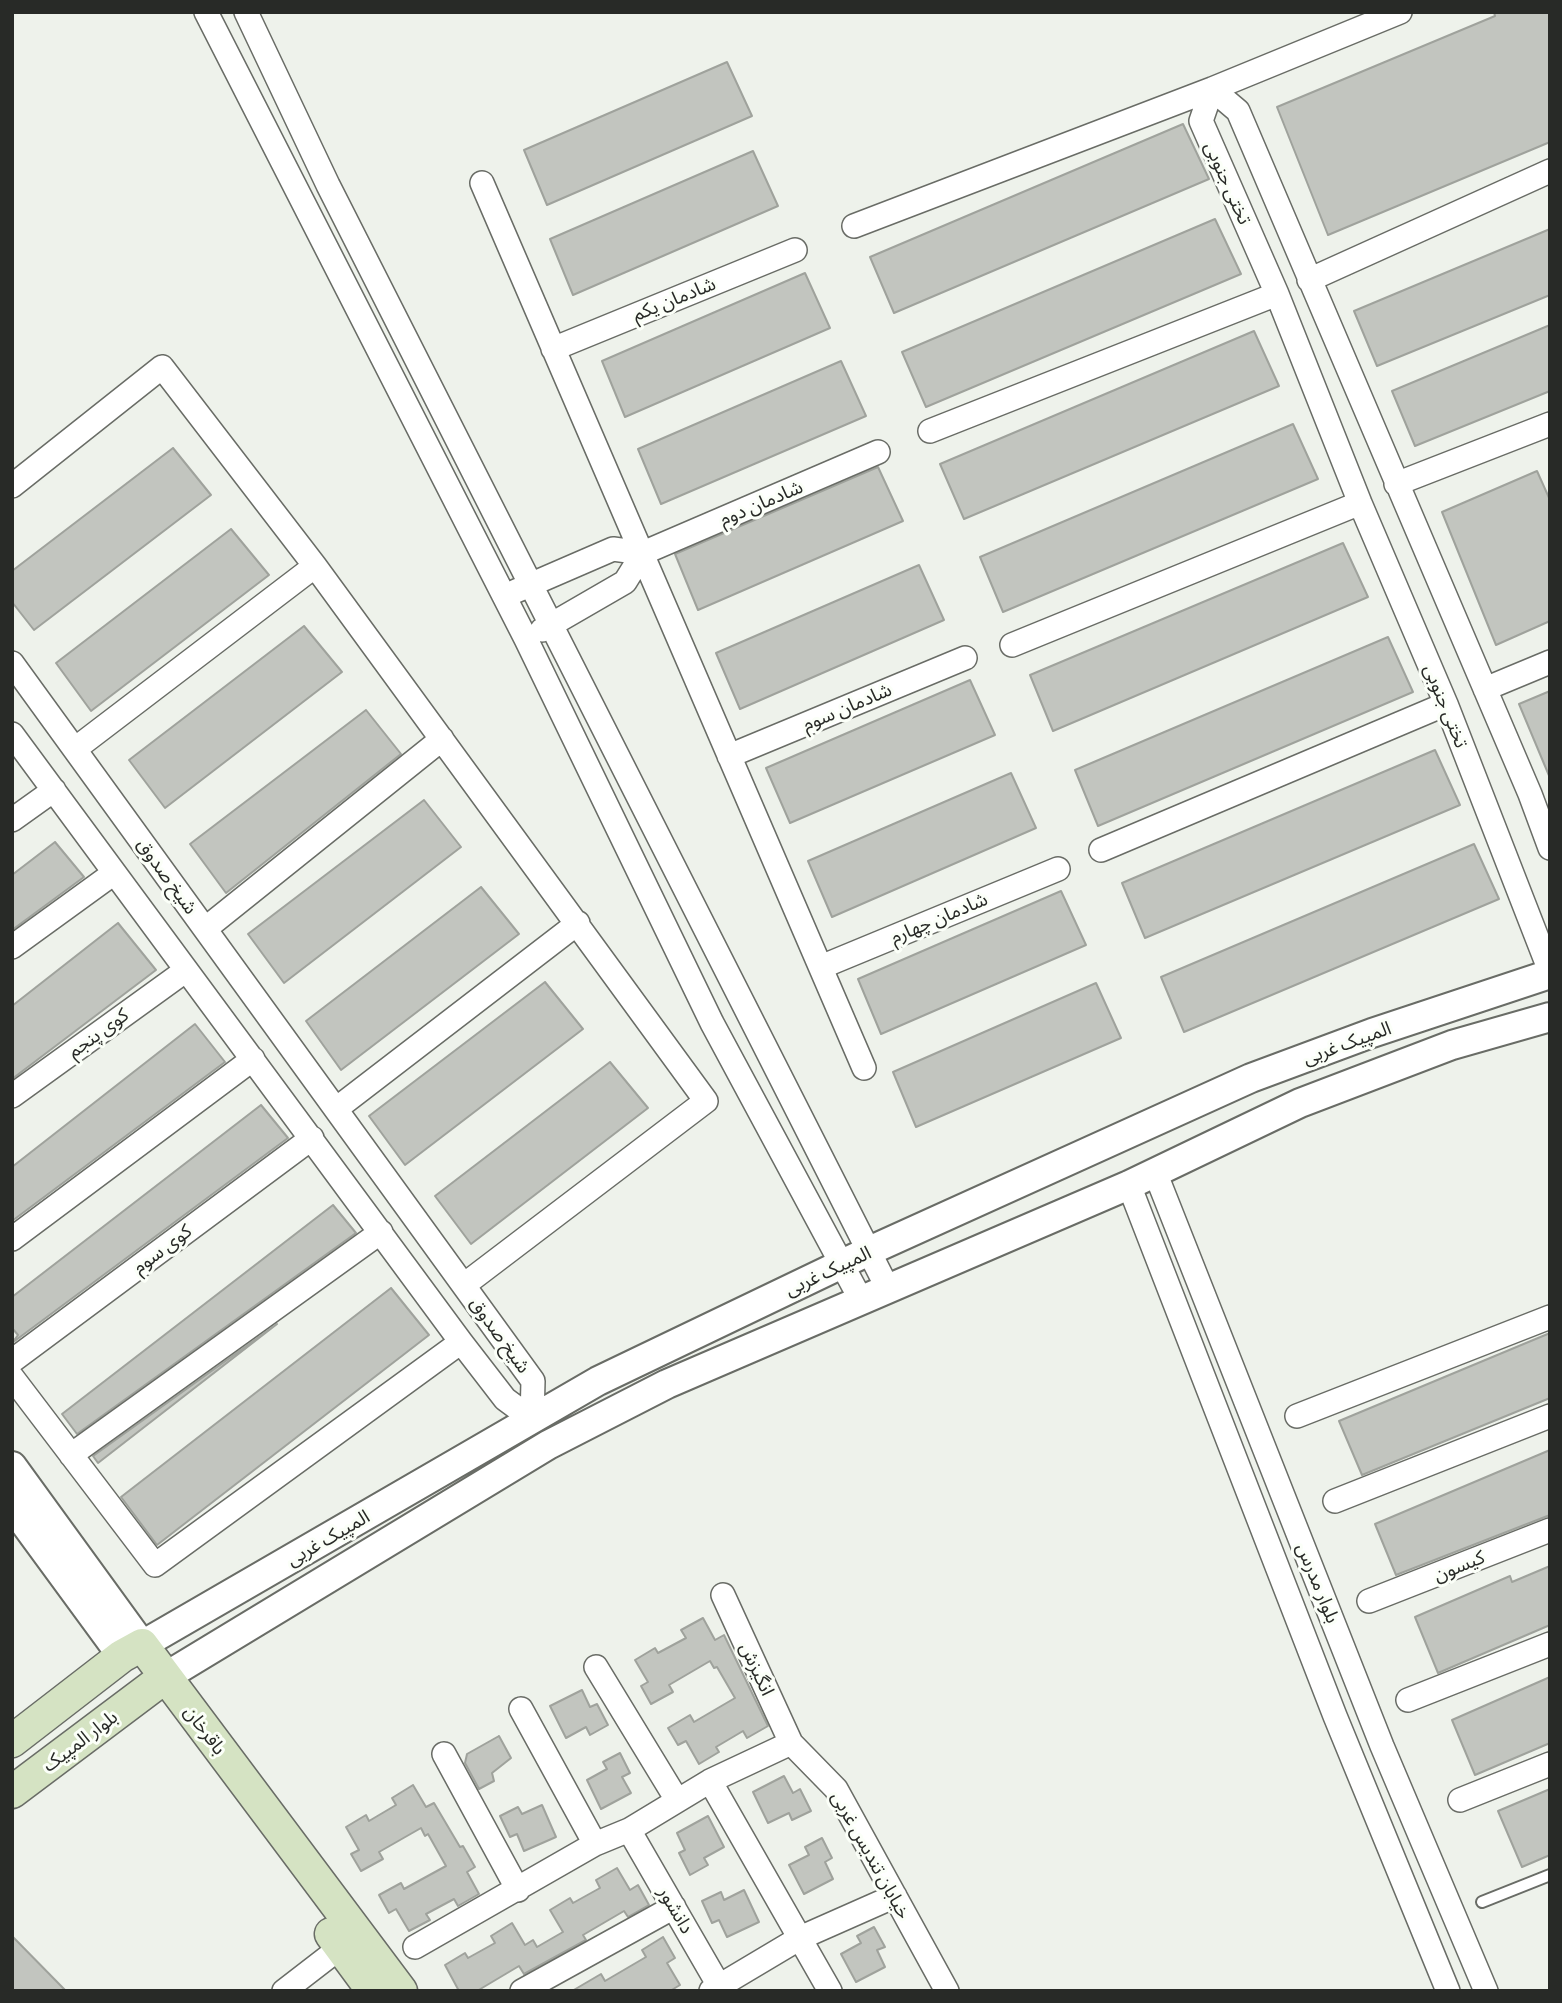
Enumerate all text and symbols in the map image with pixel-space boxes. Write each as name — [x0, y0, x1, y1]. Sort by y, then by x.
street label: تختی جنوبی — [1200, 138, 1256, 228]
street label: شادمان یکم — [629, 272, 719, 326]
street label: شادمان دوم — [716, 475, 806, 531]
street label: تختی جنوبی — [1419, 661, 1473, 751]
street label: شادمان سوم — [799, 678, 895, 736]
street label: شیخ صدوق — [132, 834, 202, 918]
street label: شادمان چهارم — [887, 887, 991, 949]
street label: کوی پنجم — [63, 1003, 133, 1063]
street label: المپیک غربی — [1300, 1016, 1394, 1070]
street label: کوی سوم — [128, 1219, 196, 1279]
street label: المپیک غربی — [781, 1241, 875, 1301]
street label: شیخ صدوق — [465, 1293, 535, 1377]
street label: المپیک غربی — [282, 1505, 374, 1571]
street label: بلوار مدرس — [1292, 1540, 1344, 1626]
street label: کیسون — [1430, 1545, 1488, 1587]
street label: انگیزش — [735, 1639, 779, 1699]
street label: باقرخان — [179, 1701, 231, 1759]
street label: بلوار المپیک — [38, 1705, 122, 1777]
street label: خیابان تندیس غربی — [827, 1787, 915, 1923]
street label: دانشور — [653, 1882, 699, 1938]

